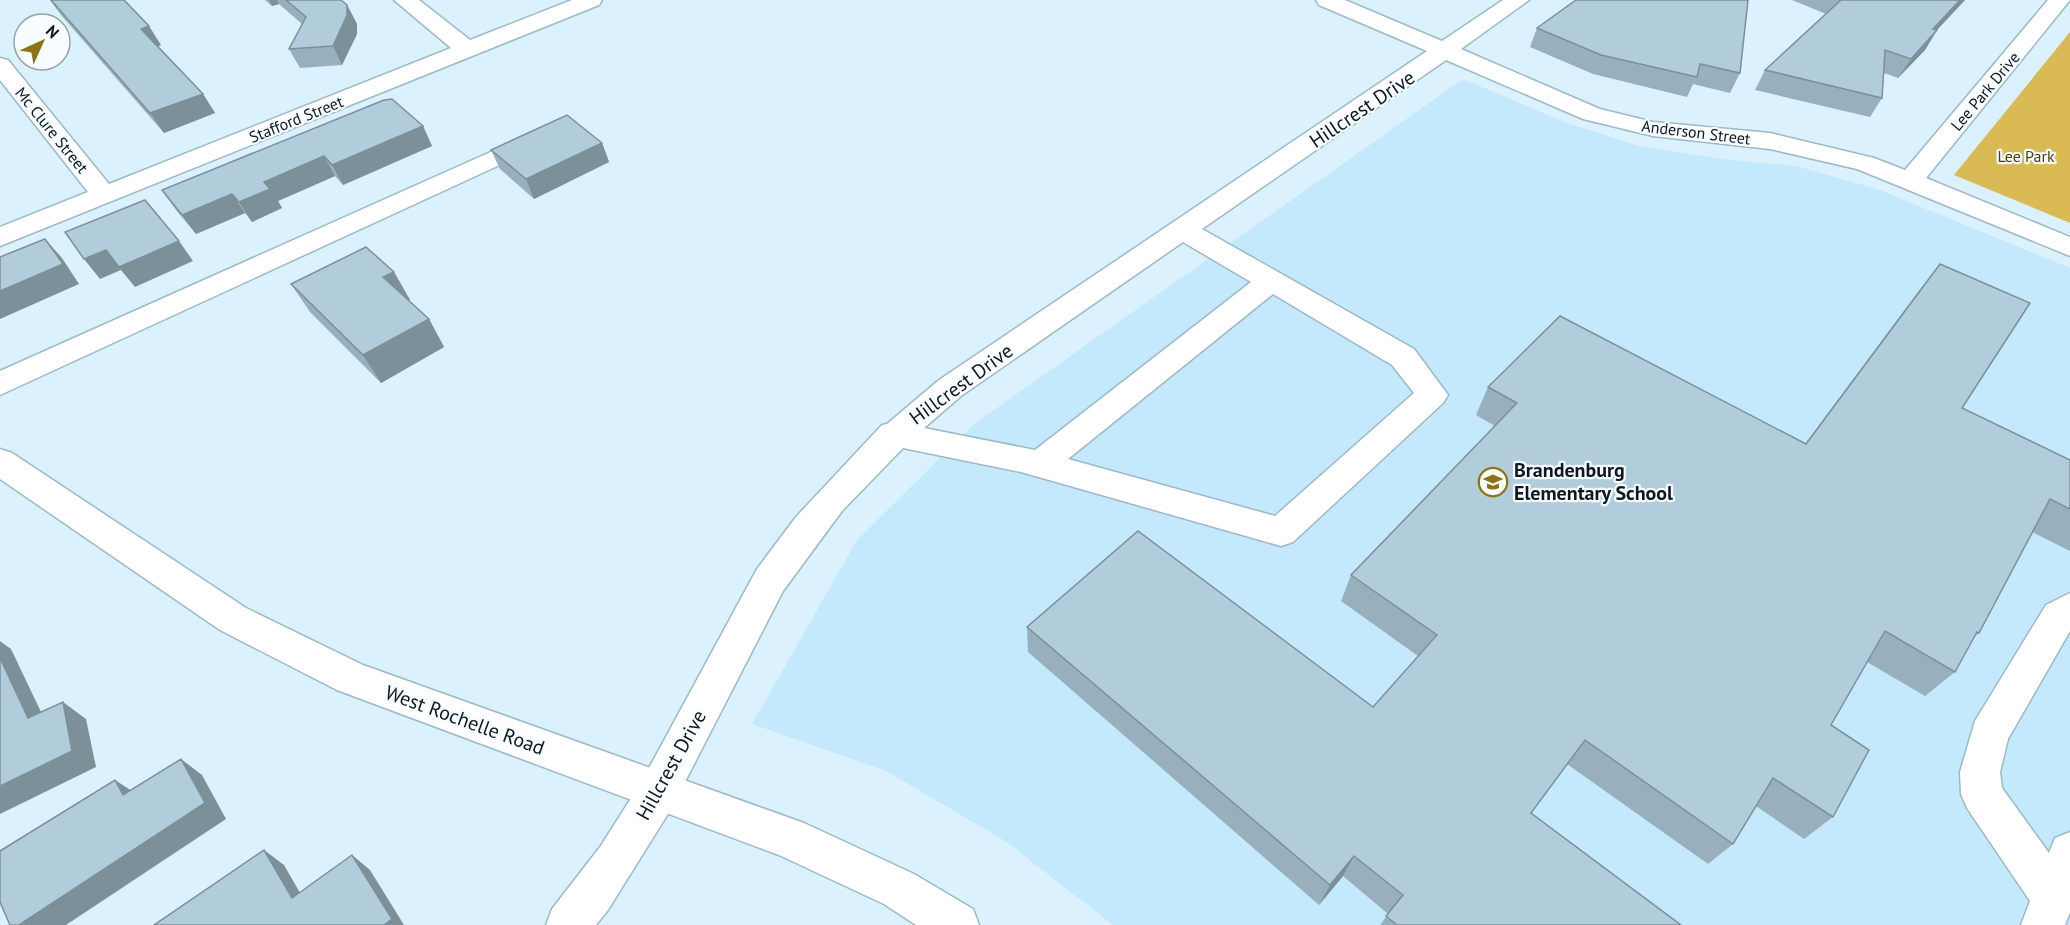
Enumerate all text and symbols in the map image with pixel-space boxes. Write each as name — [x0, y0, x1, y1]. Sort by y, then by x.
north arrow — [12, 12, 72, 72]
text: N — [42, 21, 63, 42]
street label: Lee Park Drive — [1946, 48, 2024, 134]
street label: Hillcrest Drive — [1304, 64, 1420, 154]
street label: Mc Clure Street — [11, 83, 93, 177]
street label: Stafford Street — [246, 91, 346, 147]
street label: Anderson Street — [1640, 115, 1752, 149]
park label: Lee Park — [1997, 146, 2055, 166]
street label: Hillcrest Drive — [904, 338, 1018, 430]
place label: Brandenburg Elementary School — [1514, 457, 1673, 506]
school or university icon: Brandenburg Elementary School — [1477, 466, 1509, 498]
street label: West Rochelle Road — [382, 679, 548, 761]
street label: Hillcrest Drive — [630, 705, 712, 825]

